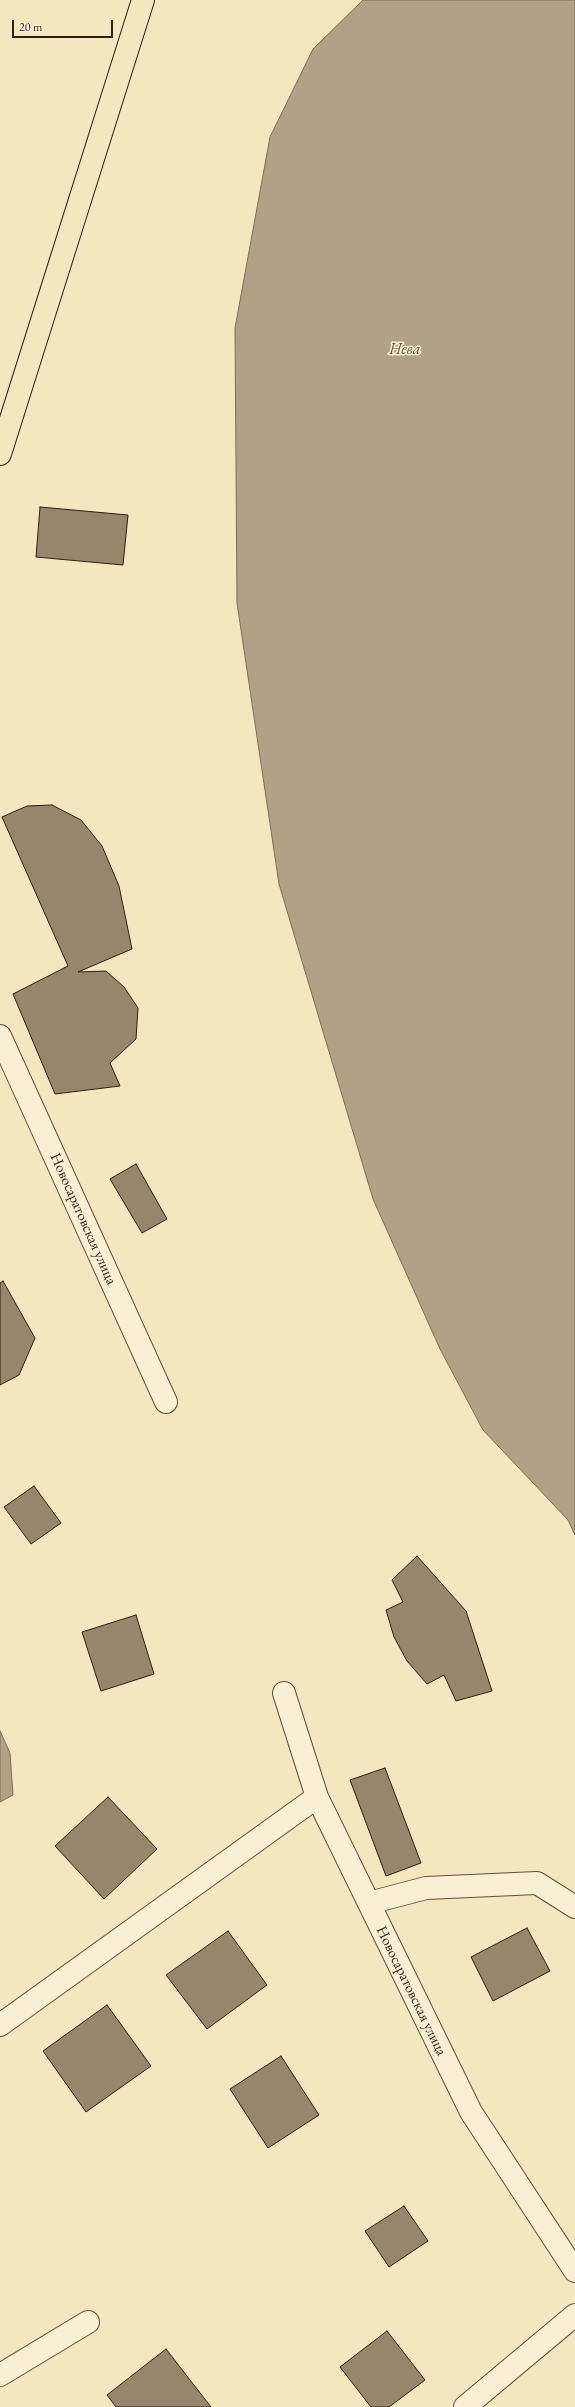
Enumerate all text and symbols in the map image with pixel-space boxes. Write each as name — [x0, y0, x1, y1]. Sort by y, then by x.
scale bar — [14, 12, 115, 38]
text: 20 m — [19, 19, 42, 35]
water label: Нева — [389, 340, 421, 360]
street label: Новосаратовская улица — [46, 1150, 120, 1288]
street label: Новосаратовская улица — [372, 1923, 450, 2059]

